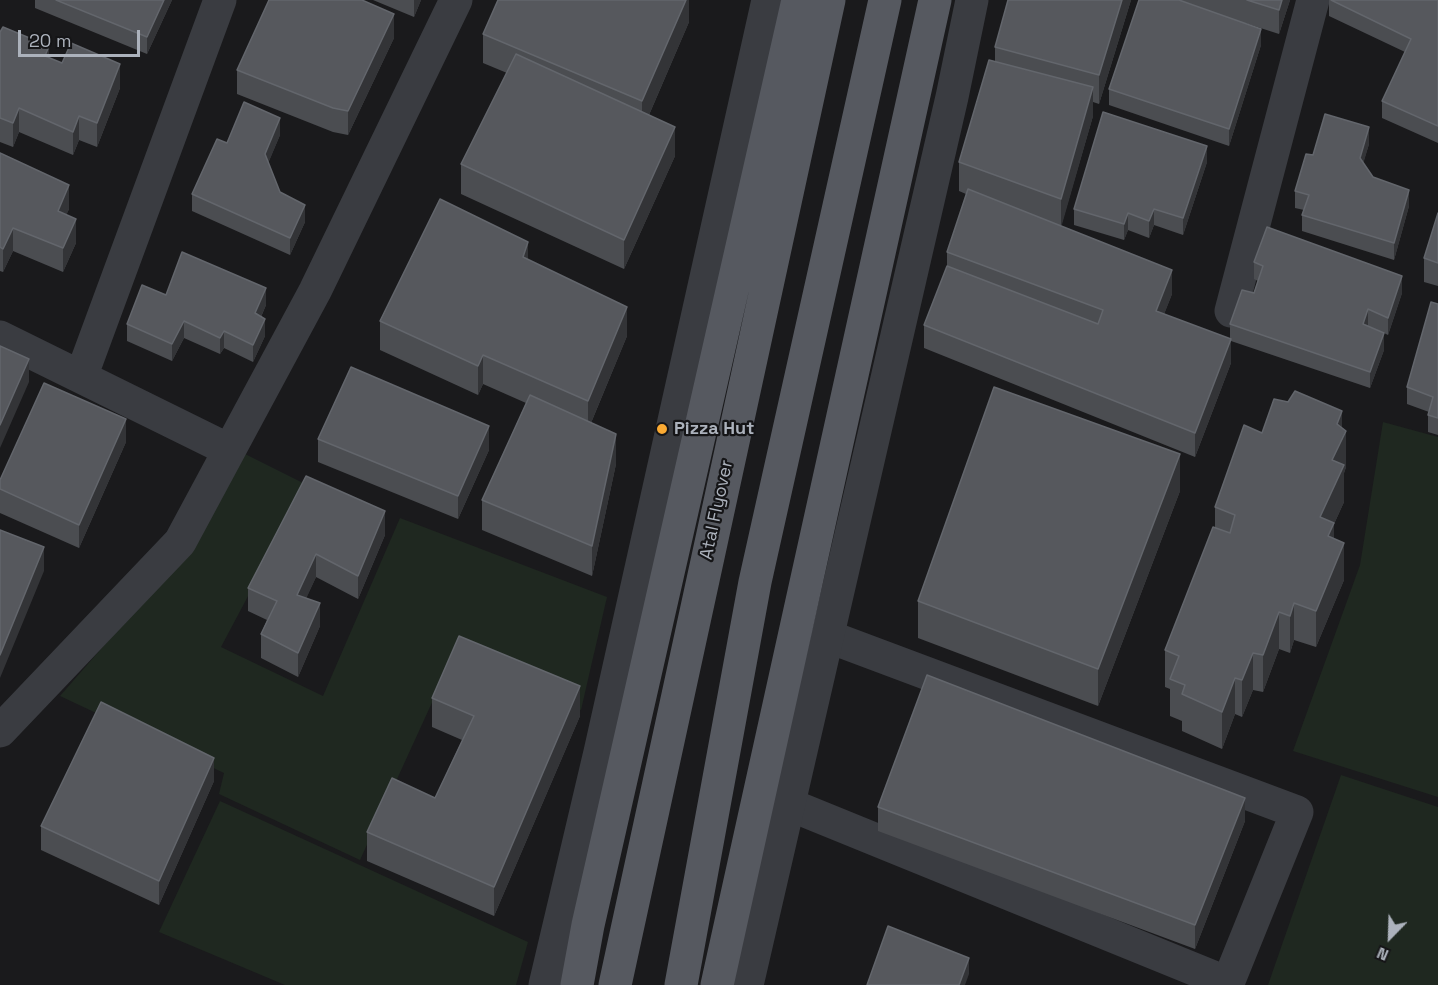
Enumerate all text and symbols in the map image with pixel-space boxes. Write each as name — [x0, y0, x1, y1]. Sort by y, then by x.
scale bar — [21, 18, 142, 56]
text: 20 m — [29, 29, 72, 52]
place label: Pizza Hut — [674, 418, 754, 440]
marker: Pizza Hut — [655, 422, 669, 436]
street label: Atal Flyover — [696, 458, 738, 562]
north arrow — [1360, 907, 1420, 967]
text: N — [1374, 942, 1392, 966]

